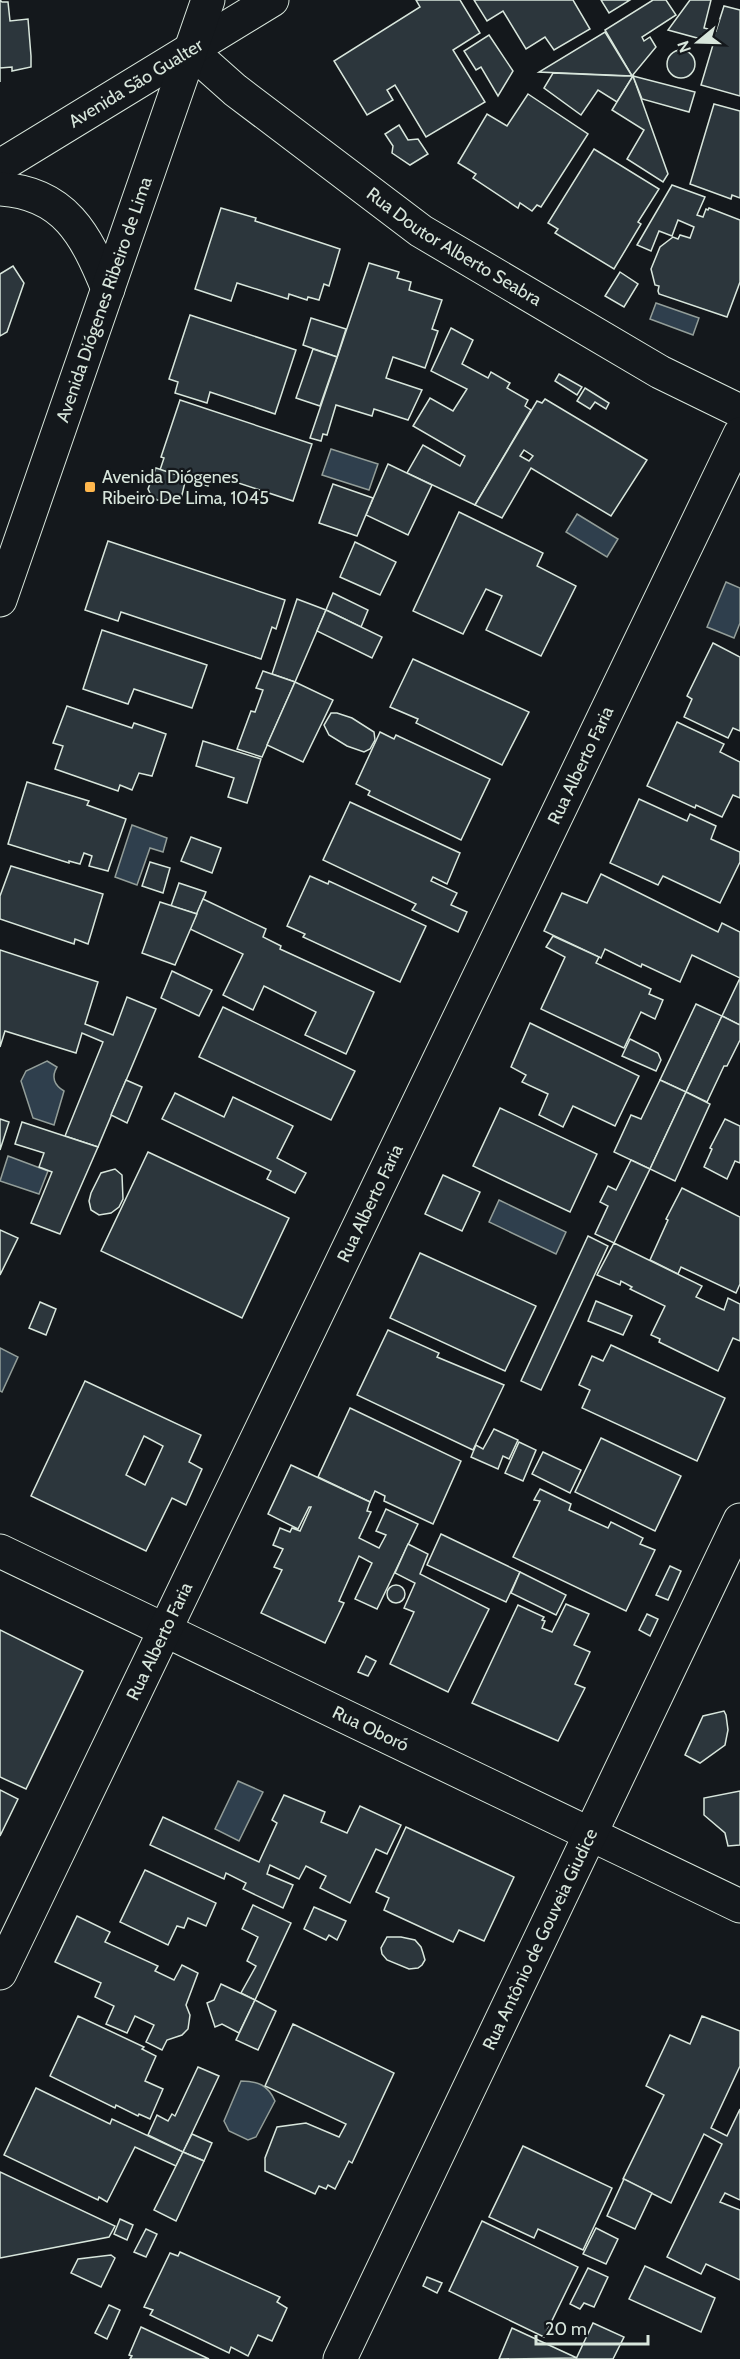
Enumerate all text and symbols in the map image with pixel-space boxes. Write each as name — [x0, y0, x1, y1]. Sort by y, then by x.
north arrow — [668, 12, 728, 72]
street label: Avenida São Gualter — [65, 34, 207, 132]
text: N — [673, 38, 695, 55]
street label: Avenida Diógenes Ribeiro de Lima — [51, 174, 157, 425]
street label: Rua Doutor Alberto Seabra — [362, 183, 546, 311]
place label: Avenida Diógenes Ribeiro De Lima, 1045 — [102, 466, 269, 509]
marker: Avenida Diógenes Ribeiro De Lima, 1045 — [83, 480, 97, 494]
street label: Rua Alberto Faria — [543, 703, 618, 828]
street label: Rua Alberto Faria — [332, 1141, 408, 1266]
street label: Rua Alberto Faria — [122, 1579, 197, 1704]
street label: Rua Oboró — [329, 1701, 412, 1756]
street label: Rua Antônio de Gouveia Giudice — [478, 1825, 602, 2054]
scale bar — [536, 2308, 648, 2346]
text: 20 m — [545, 2318, 587, 2340]

